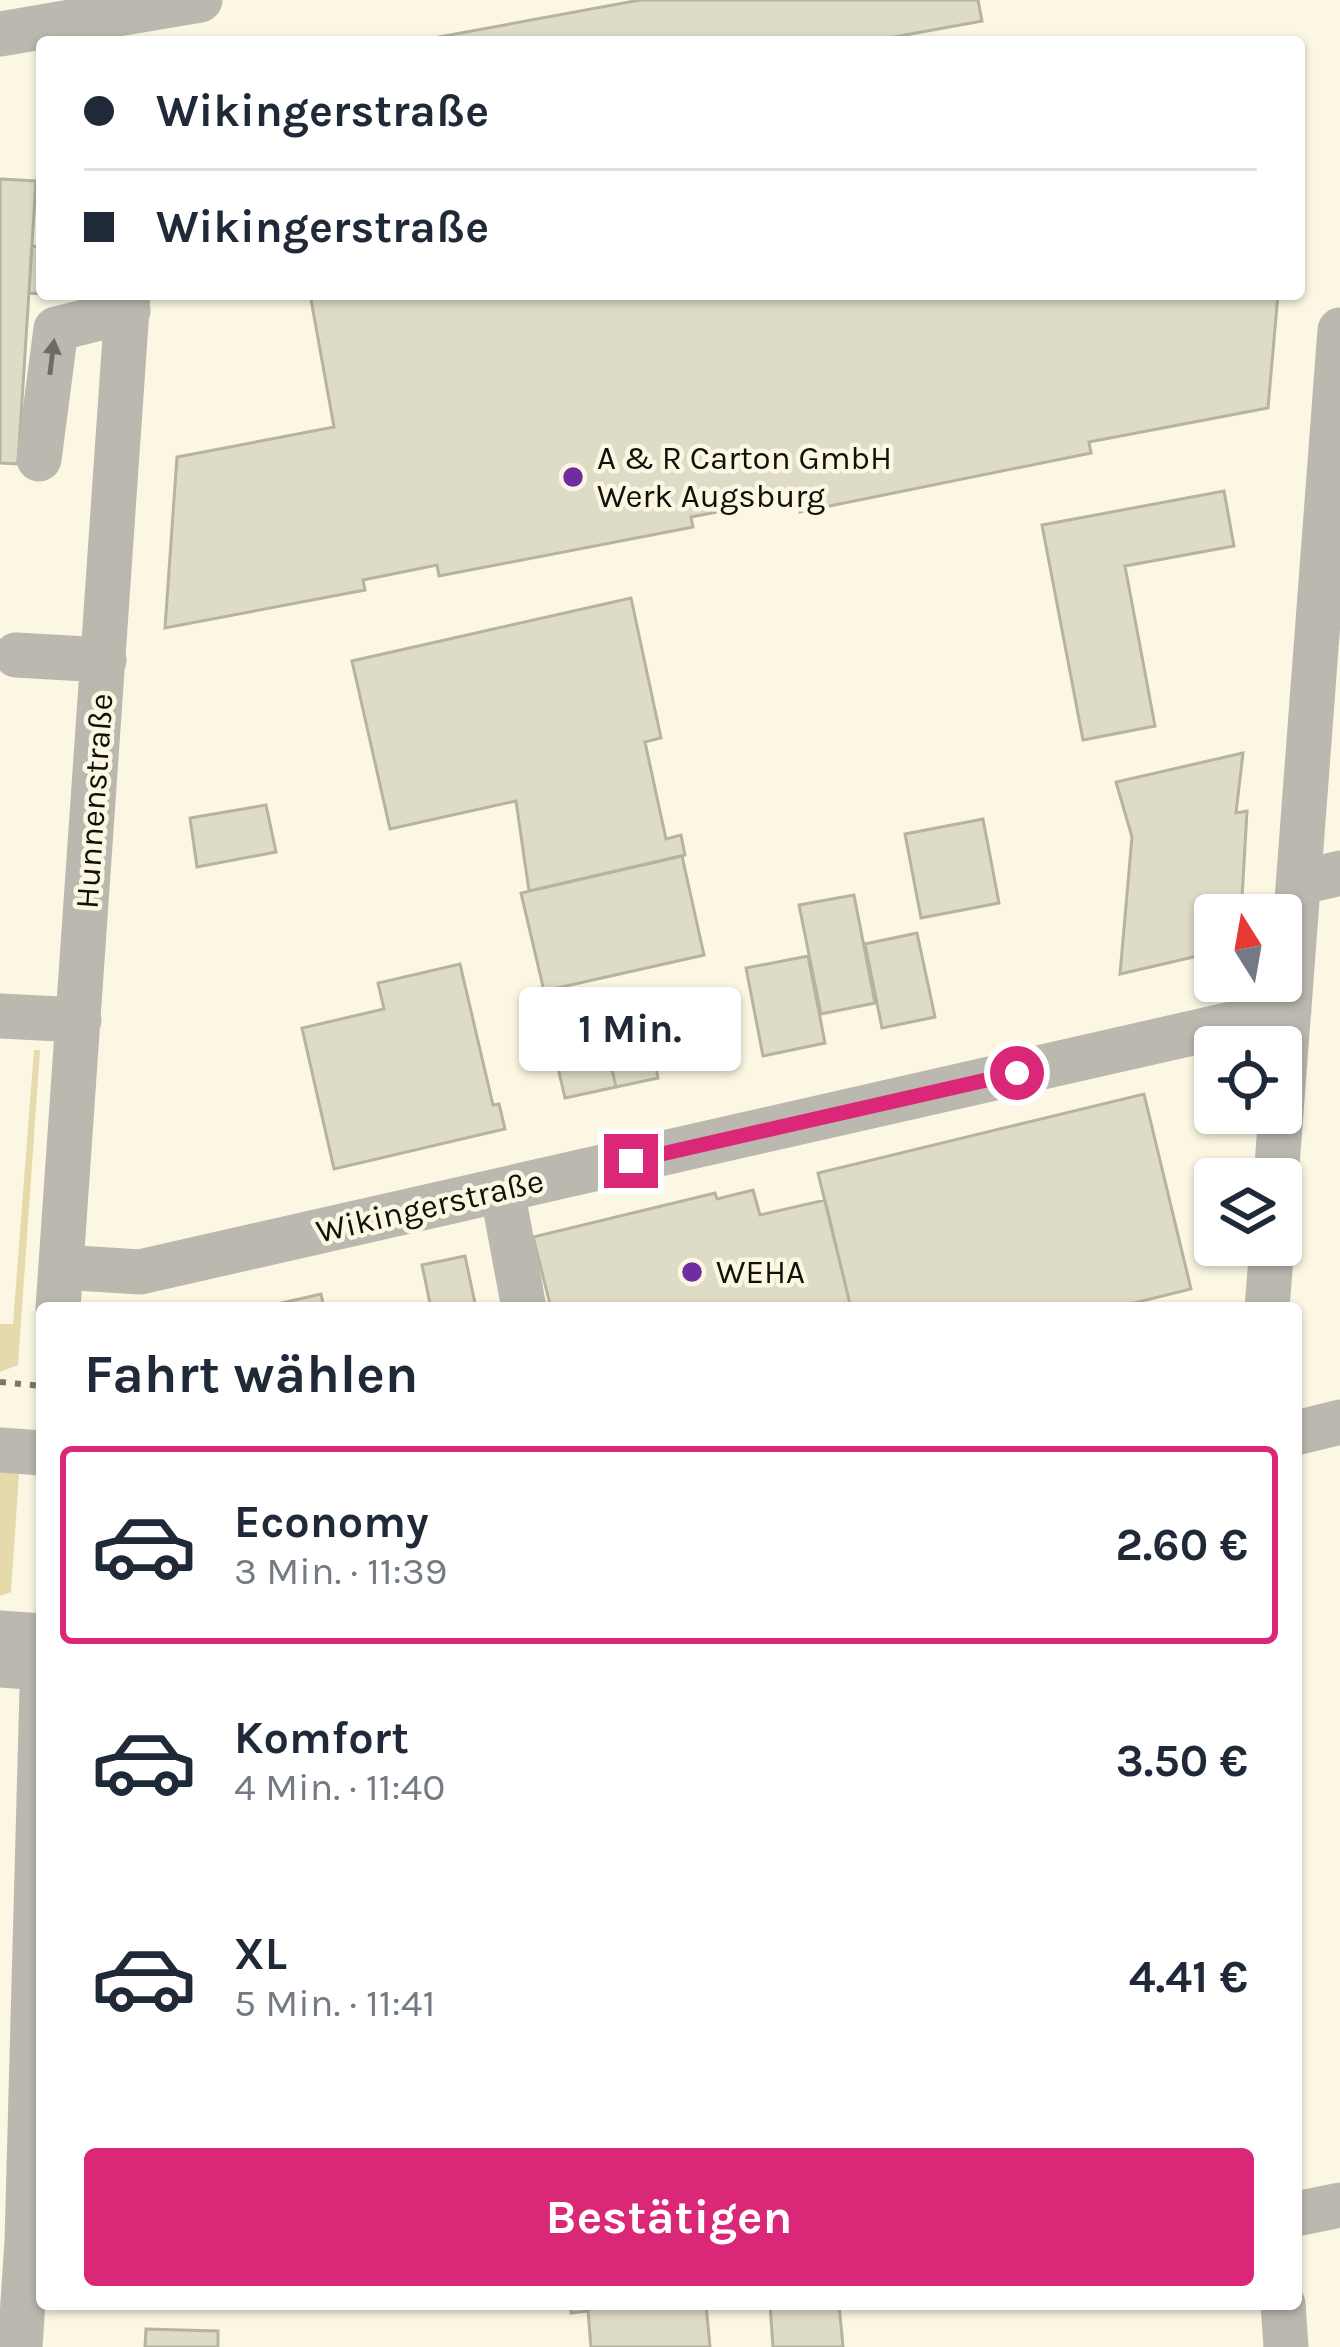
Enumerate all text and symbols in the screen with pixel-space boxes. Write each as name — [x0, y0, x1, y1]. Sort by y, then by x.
text: Wikingerstraße — [156, 85, 489, 137]
text: Wikingerstraße — [156, 201, 489, 253]
one-way arrow — [43, 338, 62, 376]
place label: A & R Carton GmbH Werk Augsburg — [597, 439, 892, 515]
marker: A & R Carton GmbH Werk Augsburg — [560, 464, 586, 490]
street label: Hunnenstraße — [68, 692, 120, 910]
north arrow — [1194, 894, 1302, 1002]
map controls — [1194, 894, 1302, 1266]
callout: 1 Min. — [520, 987, 742, 1071]
text: 1 Min. — [578, 1006, 682, 1052]
button: locate — [1194, 1026, 1302, 1134]
route start — [990, 1046, 1044, 1100]
route end — [604, 1134, 658, 1188]
button: layers — [1194, 1158, 1302, 1266]
street label: Wikingerstraße — [313, 1161, 547, 1251]
place label: WEHA — [716, 1253, 805, 1291]
marker: WEHA — [679, 1259, 705, 1285]
text: Fahrt wählen — [84, 1342, 418, 1406]
icon: car — [90, 1491, 198, 1599]
text: Economy — [234, 1496, 429, 1548]
text: 2.60 € — [1115, 1519, 1248, 1571]
text: 3 Min. · 11:39 — [234, 1548, 447, 1594]
icon: car — [90, 1707, 198, 1815]
text: Komfort — [234, 1712, 409, 1764]
text: 3.50 € — [1116, 1735, 1248, 1787]
text: 4 Min. · 11:40 — [234, 1764, 445, 1810]
icon: car — [90, 1923, 198, 2031]
text: XL — [234, 1928, 287, 1980]
text: 4.41 € — [1129, 1951, 1248, 2003]
text: 5 Min. · 11:41 — [234, 1980, 435, 2026]
button: Bestätigen — [84, 2148, 1254, 2286]

